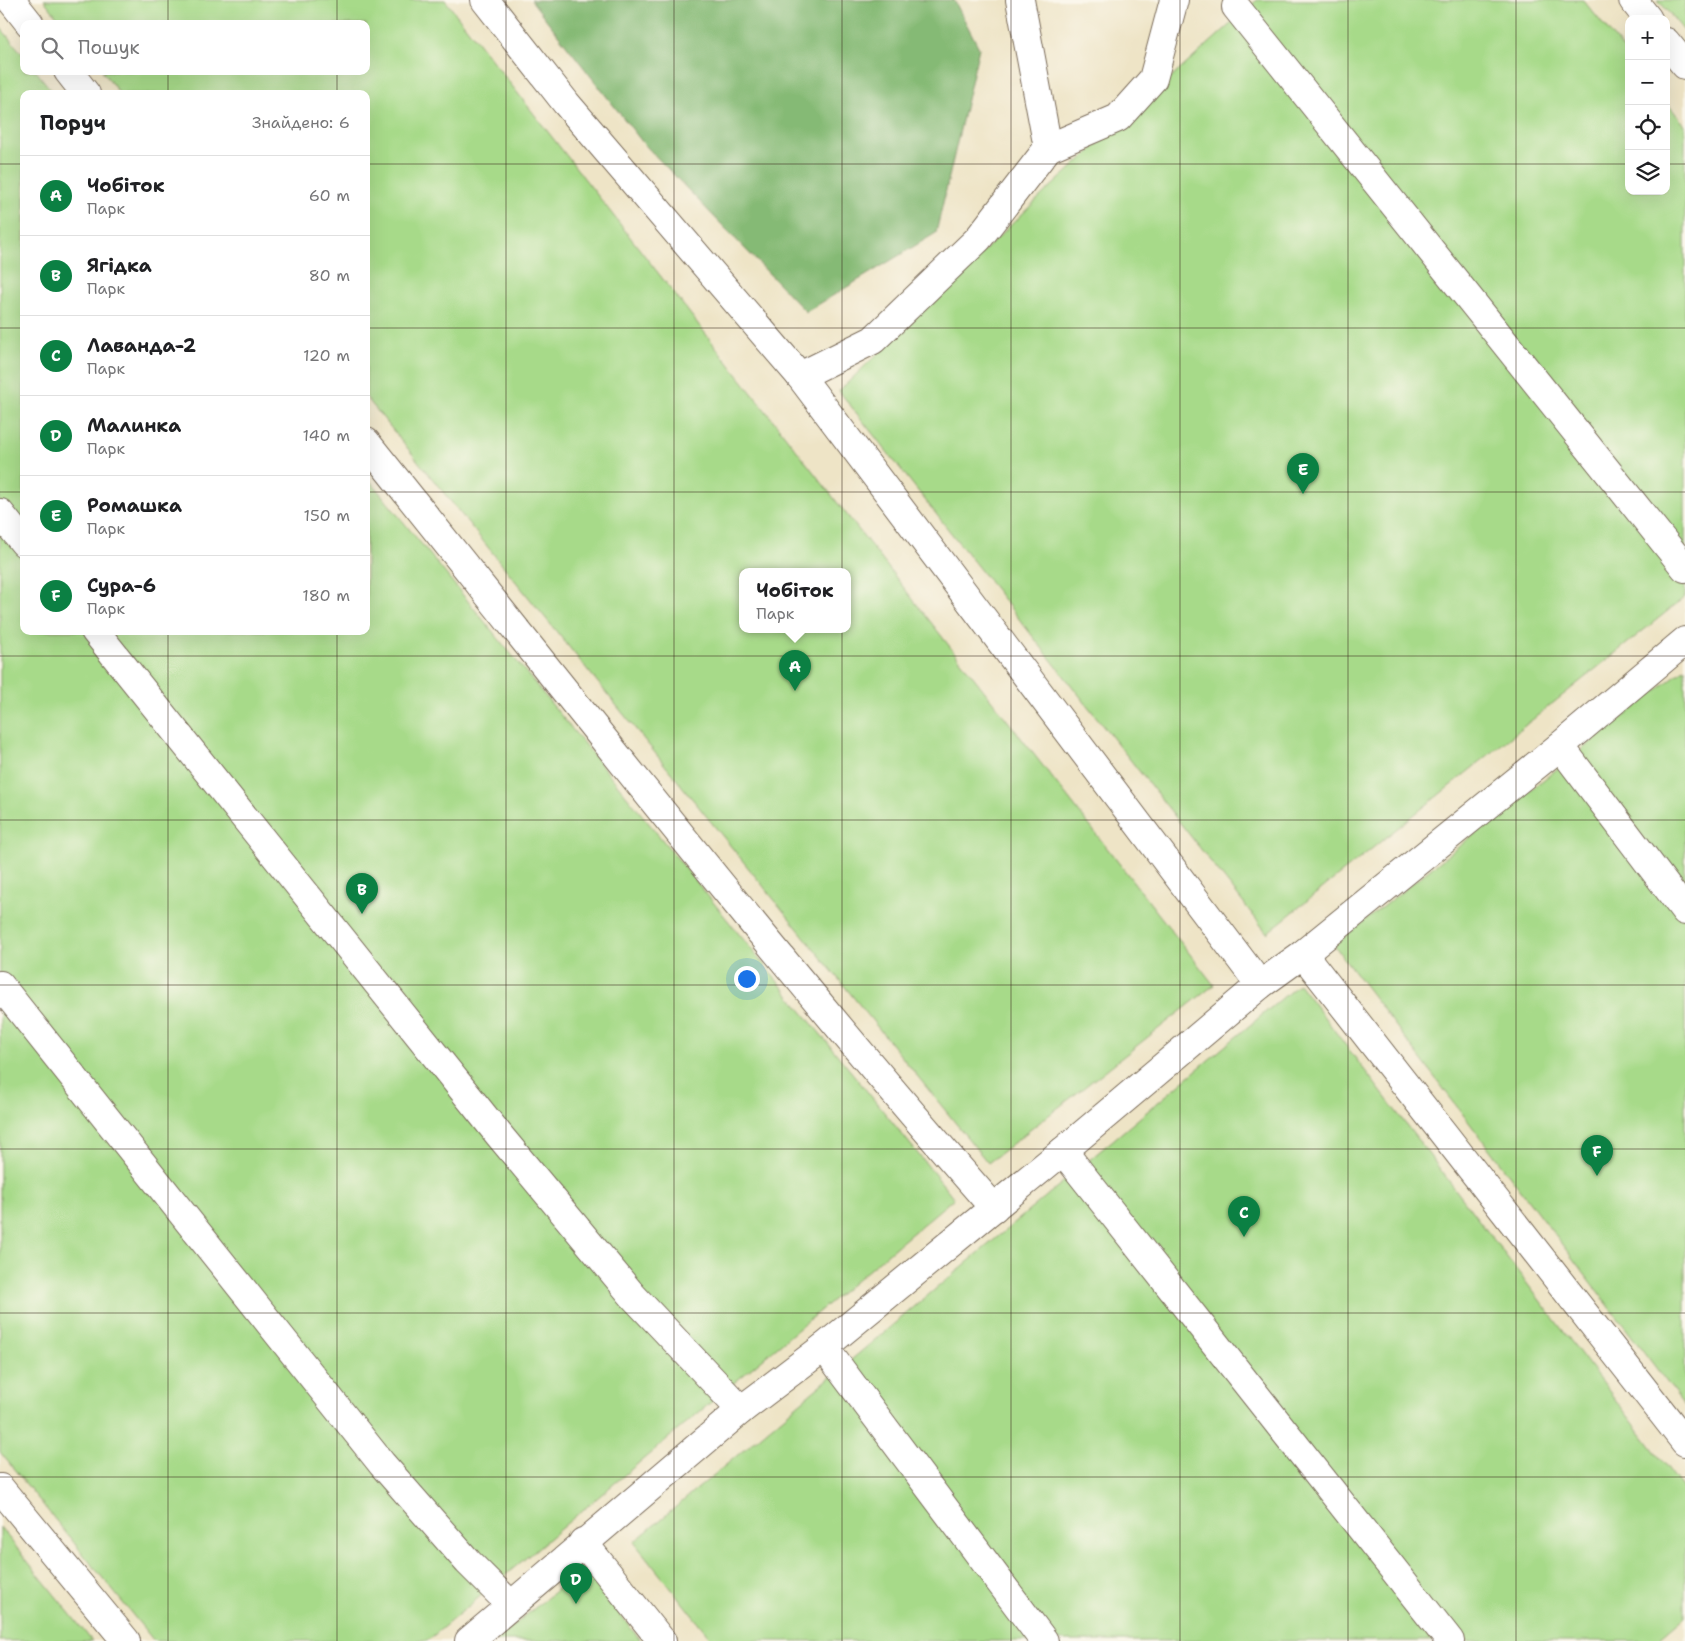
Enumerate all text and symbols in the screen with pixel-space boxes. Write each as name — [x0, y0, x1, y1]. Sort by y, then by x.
map controls — [1625, 15, 1670, 195]
button: + — [1625, 15, 1670, 60]
search box — [20, 20, 370, 75]
icon: search — [38, 34, 66, 62]
text: Пошук — [78, 35, 140, 60]
button: − — [1625, 60, 1670, 105]
button: locate — [1625, 105, 1670, 150]
text: Поруч — [40, 109, 106, 137]
text: Знайдено: 6 — [252, 112, 350, 133]
button: layers — [1625, 150, 1670, 195]
text: Чобіток — [87, 173, 165, 198]
text: A — [50, 185, 62, 206]
text: 60 m — [309, 185, 350, 206]
text: Парк — [87, 198, 125, 219]
text: Ягідка — [87, 253, 152, 278]
text: B — [51, 265, 61, 286]
text: 80 m — [309, 265, 350, 286]
text: Парк — [87, 278, 125, 299]
text: Лаванда-2 — [87, 333, 196, 358]
text: C — [51, 345, 61, 366]
text: 120 m — [303, 345, 350, 366]
text: Парк — [87, 358, 125, 379]
text: Малинка — [87, 413, 181, 438]
text: D — [50, 425, 62, 446]
text: 140 m — [303, 425, 350, 446]
text: Парк — [87, 438, 125, 459]
pin: E — [1287, 453, 1319, 494]
text: Ромашка — [87, 493, 182, 518]
text: E — [51, 505, 61, 526]
text: 150 m — [303, 505, 350, 526]
text: Парк — [87, 518, 125, 539]
popup — [739, 568, 851, 633]
text: Сура-6 — [87, 573, 156, 598]
text: Чобіток — [756, 578, 834, 603]
text: F — [51, 585, 61, 606]
text: 180 m — [302, 585, 350, 606]
text: Парк — [87, 598, 125, 619]
text: Парк — [756, 603, 794, 624]
pin: A — [779, 650, 811, 691]
pin: B — [346, 873, 378, 914]
your location — [734, 966, 760, 992]
pin: F — [1581, 1135, 1613, 1176]
pin: C — [1228, 1196, 1260, 1237]
pin: D — [560, 1563, 592, 1604]

